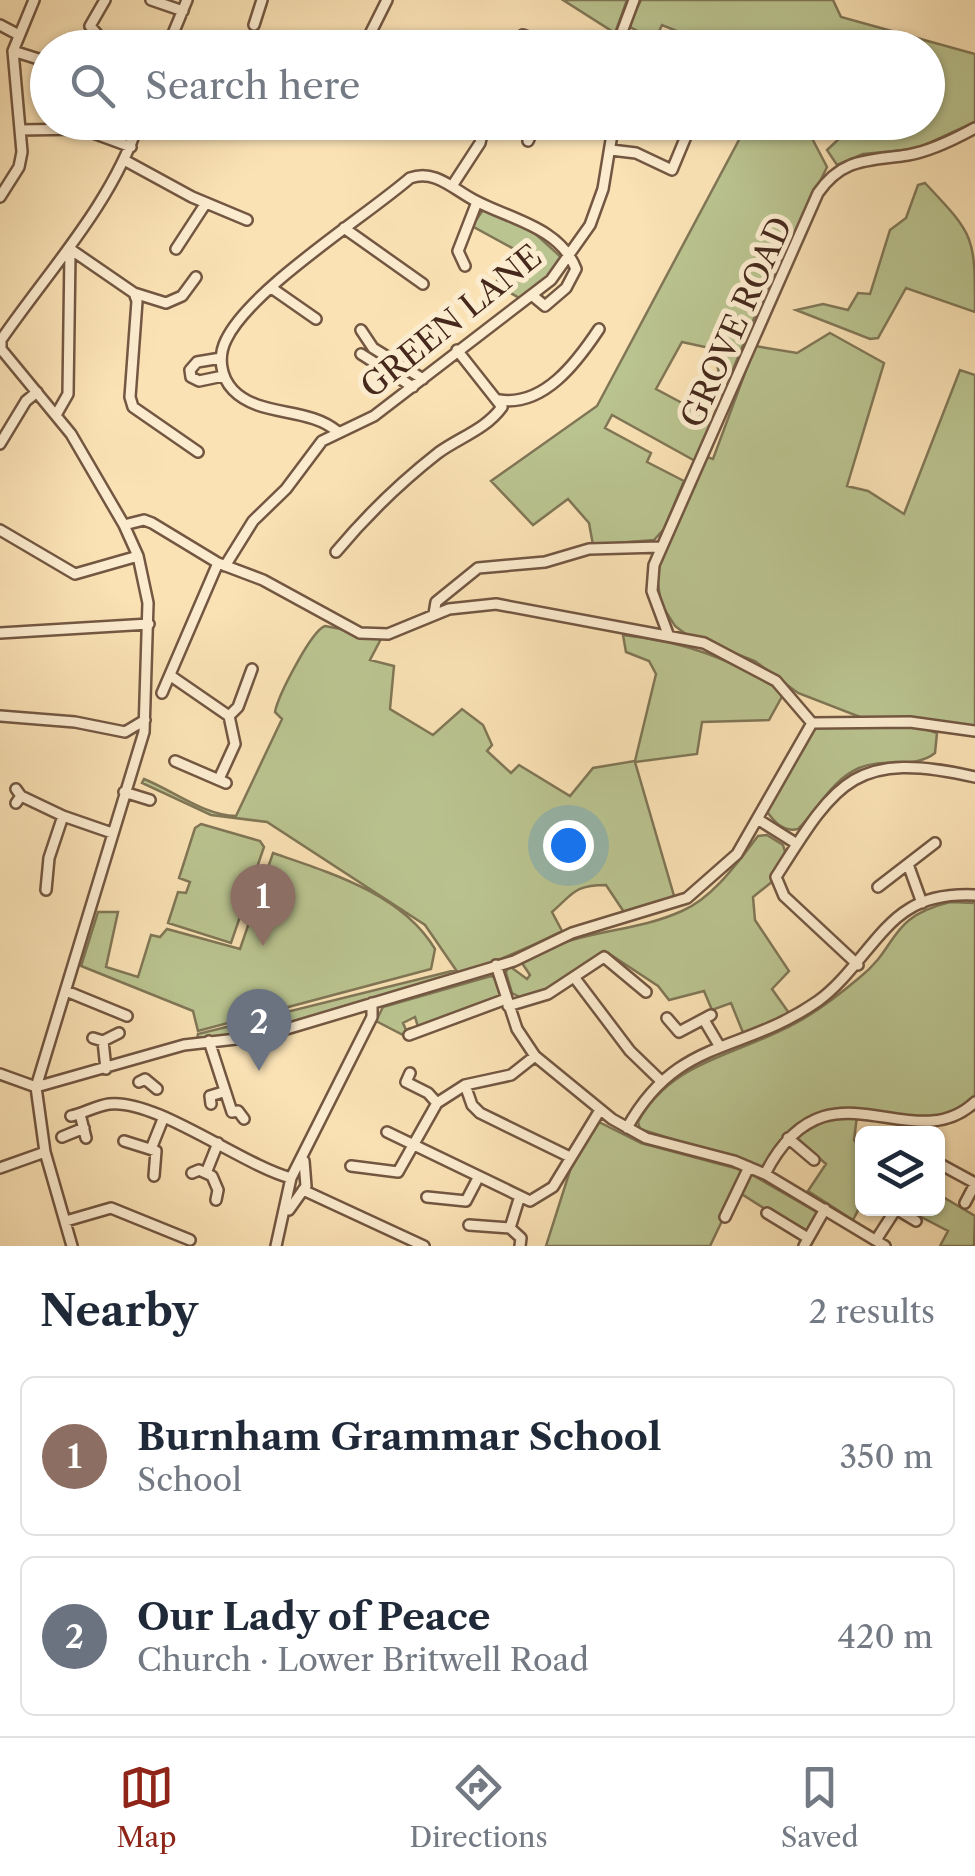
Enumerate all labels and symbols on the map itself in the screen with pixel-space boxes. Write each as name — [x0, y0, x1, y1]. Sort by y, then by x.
street label: GROVE ROAD — [672, 211, 800, 433]
street label: GREEN LANE — [353, 236, 549, 406]
your location — [543, 820, 594, 871]
pin: 1 — [230, 864, 296, 946]
pin: 2 — [226, 988, 292, 1071]

